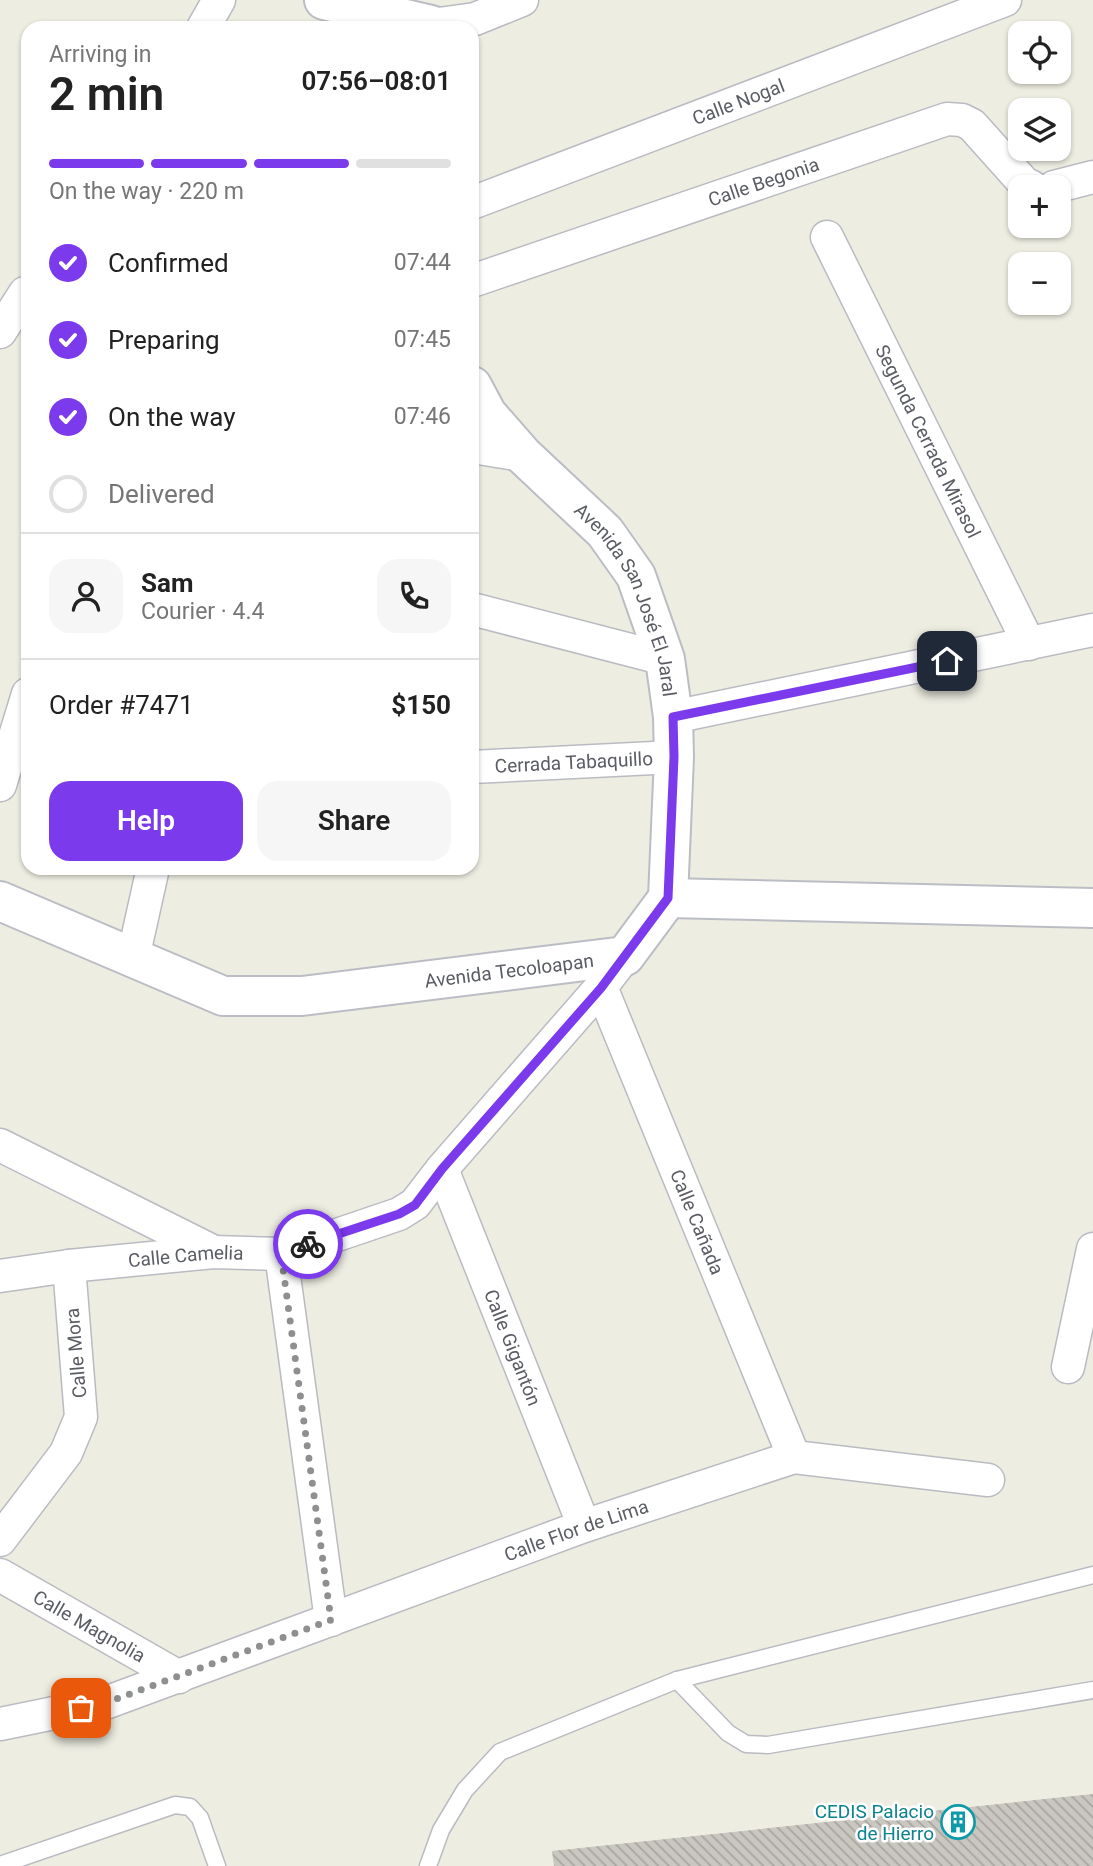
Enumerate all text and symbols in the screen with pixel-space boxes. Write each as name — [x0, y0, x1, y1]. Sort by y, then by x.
map controls — [1008, 21, 1071, 315]
button: locate — [1008, 21, 1071, 84]
text: Arriving in — [49, 41, 152, 68]
text: 07:56–08:01 — [301, 66, 451, 96]
text: 2 min — [49, 67, 164, 121]
street label: Calle Nogal — [689, 74, 788, 130]
button: layers — [1008, 98, 1071, 161]
street label: Calle Begonia — [705, 152, 822, 211]
button: + — [1008, 175, 1071, 238]
text: On the way · 220 m — [49, 178, 244, 205]
icon: check — [49, 244, 87, 282]
text: Confirmed — [108, 248, 229, 278]
text: 07:44 — [394, 249, 451, 276]
button: − — [1008, 252, 1071, 315]
icon: check — [49, 321, 87, 359]
text: Preparing — [108, 325, 220, 355]
text: 07:45 — [394, 326, 451, 353]
street label: Segunda Cerrada Mirasol — [871, 341, 986, 542]
icon: check — [49, 398, 87, 436]
text: On the way — [108, 402, 236, 432]
text: 07:46 — [394, 403, 451, 430]
text: Delivered — [108, 479, 215, 509]
street label: Avenida San José El Jaral — [570, 498, 682, 698]
button: person — [49, 559, 123, 633]
button: phone — [377, 559, 451, 633]
text: Sam — [141, 568, 193, 598]
text: Courier · 4.4 — [141, 598, 264, 625]
pin — [917, 631, 977, 691]
icon: home — [928, 642, 966, 680]
text: Order #7471 — [49, 690, 194, 720]
text: $150 — [391, 690, 451, 720]
street label: Cerrada Tabaquillo — [494, 747, 654, 777]
button: Help — [49, 781, 243, 861]
button: Share — [257, 781, 451, 861]
street label: Avenida Tecoloapan — [423, 948, 595, 992]
street label: Calle Cañada — [666, 1166, 729, 1278]
courier — [273, 1209, 343, 1279]
icon: bike — [289, 1225, 327, 1263]
street label: Calle Camelia — [127, 1241, 244, 1272]
street label: Calle Gigantón — [480, 1286, 546, 1409]
street label: Calle Mora — [61, 1307, 91, 1399]
street label: Calle Flor de Lima — [501, 1494, 651, 1566]
street label: Calle Magnolia — [29, 1585, 150, 1667]
pin — [51, 1678, 111, 1738]
icon: bag — [62, 1689, 100, 1727]
place label: CEDIS Palacio de Hierro — [815, 1800, 934, 1845]
building icon: CEDIS Palacio de Hierro — [939, 1803, 977, 1841]

